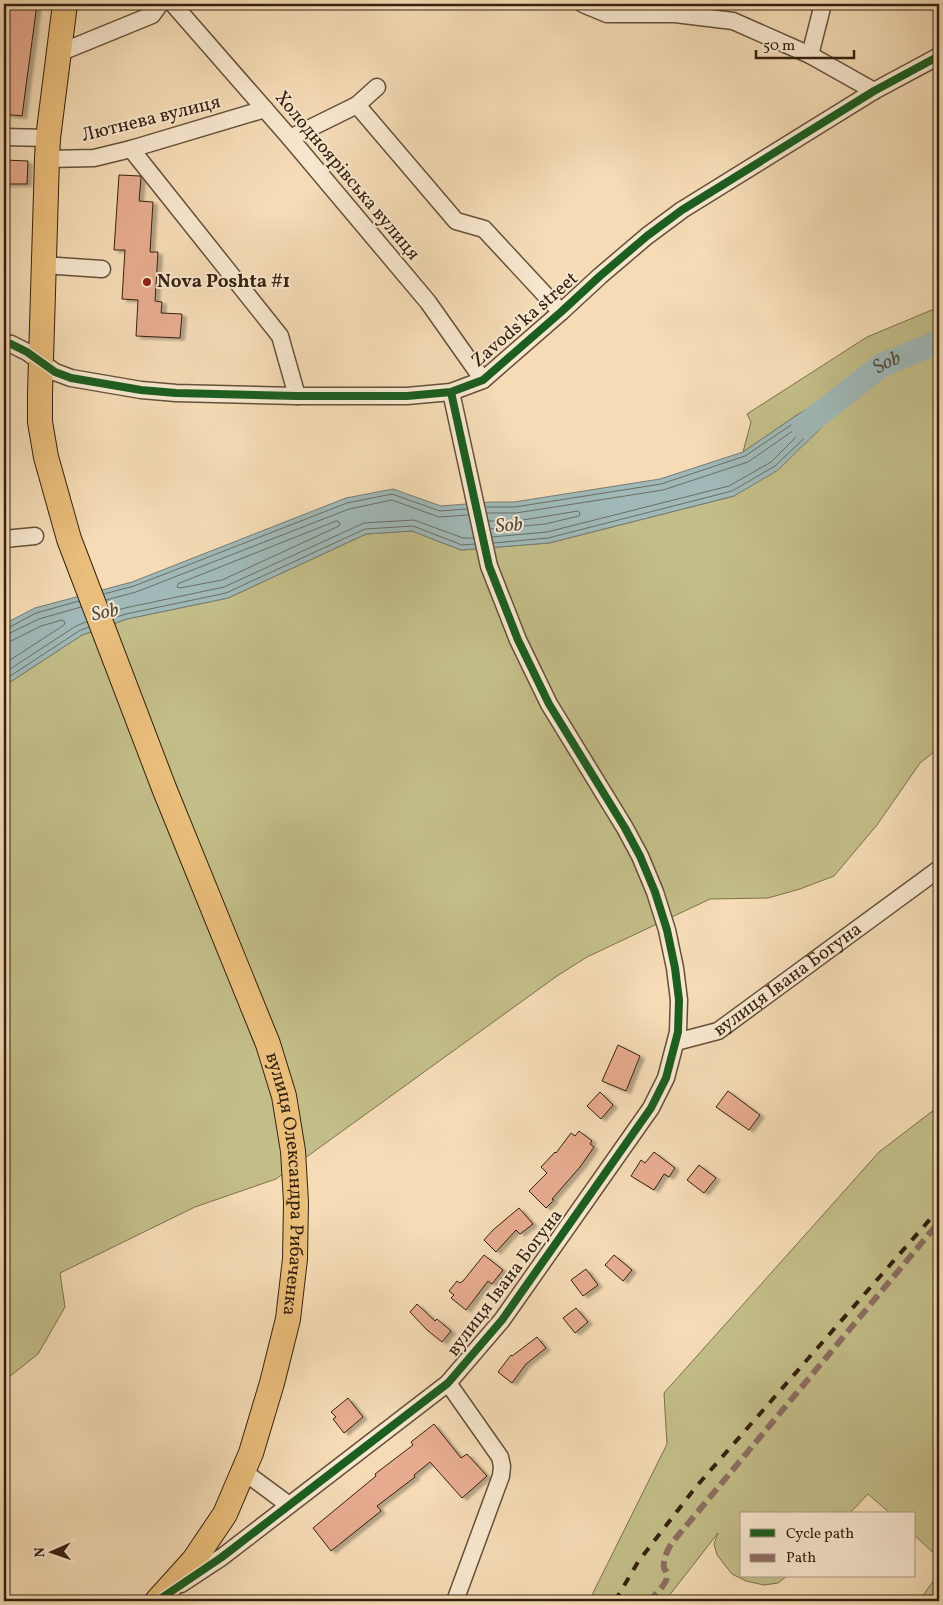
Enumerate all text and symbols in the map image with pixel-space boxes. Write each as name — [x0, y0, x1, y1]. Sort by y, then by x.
scale bar — [756, 28, 853, 60]
text: 50 m — [763, 36, 795, 57]
street label: Холодноярівська вулиця — [268, 86, 426, 266]
street label: Лютнева вулиця — [79, 89, 223, 149]
street label: Zavods'ka street — [466, 266, 584, 374]
place label: Nova Poshta #1 — [157, 269, 290, 295]
marker: Nova Poshta #1 — [141, 276, 153, 288]
water label: Sob — [867, 345, 905, 381]
water label: Sob — [494, 511, 524, 541]
water label: Sob — [89, 596, 121, 630]
street label: вулиця Івана Богуна — [708, 917, 867, 1043]
street label: вулиця Олександра Рибаченка — [258, 1049, 309, 1317]
street label: вулиця Івана Богуна — [441, 1204, 569, 1362]
legend — [740, 1512, 916, 1578]
text: Cycle path — [786, 1524, 854, 1545]
north arrow — [28, 1528, 78, 1578]
text: N — [31, 1547, 50, 1558]
text: Path — [786, 1548, 816, 1569]

